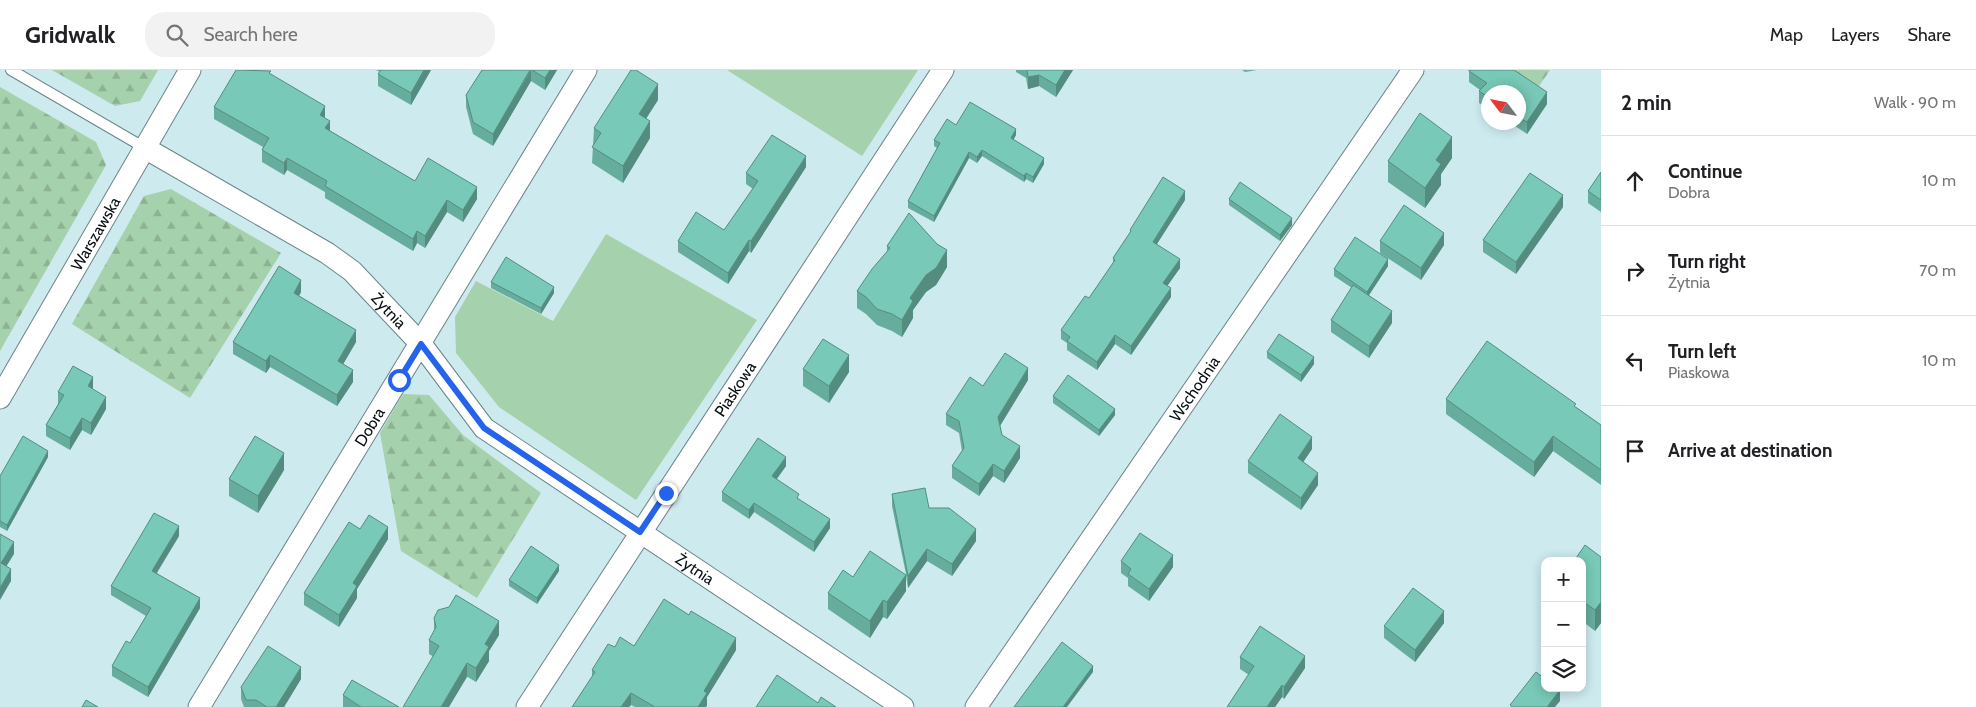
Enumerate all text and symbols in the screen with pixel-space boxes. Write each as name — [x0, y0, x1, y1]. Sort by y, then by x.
search box — [145, 12, 495, 57]
text: Gridwalk — [25, 20, 115, 49]
icon: search — [163, 21, 191, 49]
text: Search here — [203, 23, 298, 46]
text: Map — [1770, 24, 1803, 46]
text: Layers — [1831, 24, 1880, 46]
text: Share — [1908, 24, 1951, 46]
north arrow — [1481, 85, 1526, 130]
text: 2 min — [1621, 90, 1672, 115]
text: Walk · 90 m — [1874, 93, 1956, 112]
text: Continue — [1668, 160, 1742, 183]
icon: ahead — [1621, 167, 1649, 195]
text: 10 m — [1922, 171, 1956, 190]
text: Dobra — [1668, 183, 1710, 202]
street label: Warszawska — [67, 193, 125, 274]
text: Turn right — [1668, 250, 1746, 273]
icon: right — [1621, 257, 1649, 285]
text: 70 m — [1919, 261, 1956, 280]
text: Żytnia — [1668, 273, 1710, 292]
street label: Żytnia — [367, 289, 410, 333]
text: Turn left — [1668, 340, 1736, 363]
icon: left — [1621, 347, 1649, 375]
text: 10 m — [1922, 351, 1956, 370]
street label: Wschodnia — [1166, 352, 1224, 425]
street label: Piaskowa — [710, 358, 760, 420]
text: Piaskowa — [1668, 363, 1730, 382]
route start — [388, 369, 411, 392]
street label: Dobra — [351, 404, 389, 450]
icon: arrive — [1621, 437, 1649, 465]
text: Arrive at destination — [1668, 439, 1832, 462]
route end — [655, 482, 678, 505]
street label: Żytnia — [672, 549, 718, 589]
map controls — [1541, 557, 1586, 692]
button: + — [1541, 557, 1586, 602]
button: − — [1541, 602, 1586, 647]
button: layers — [1541, 647, 1586, 692]

